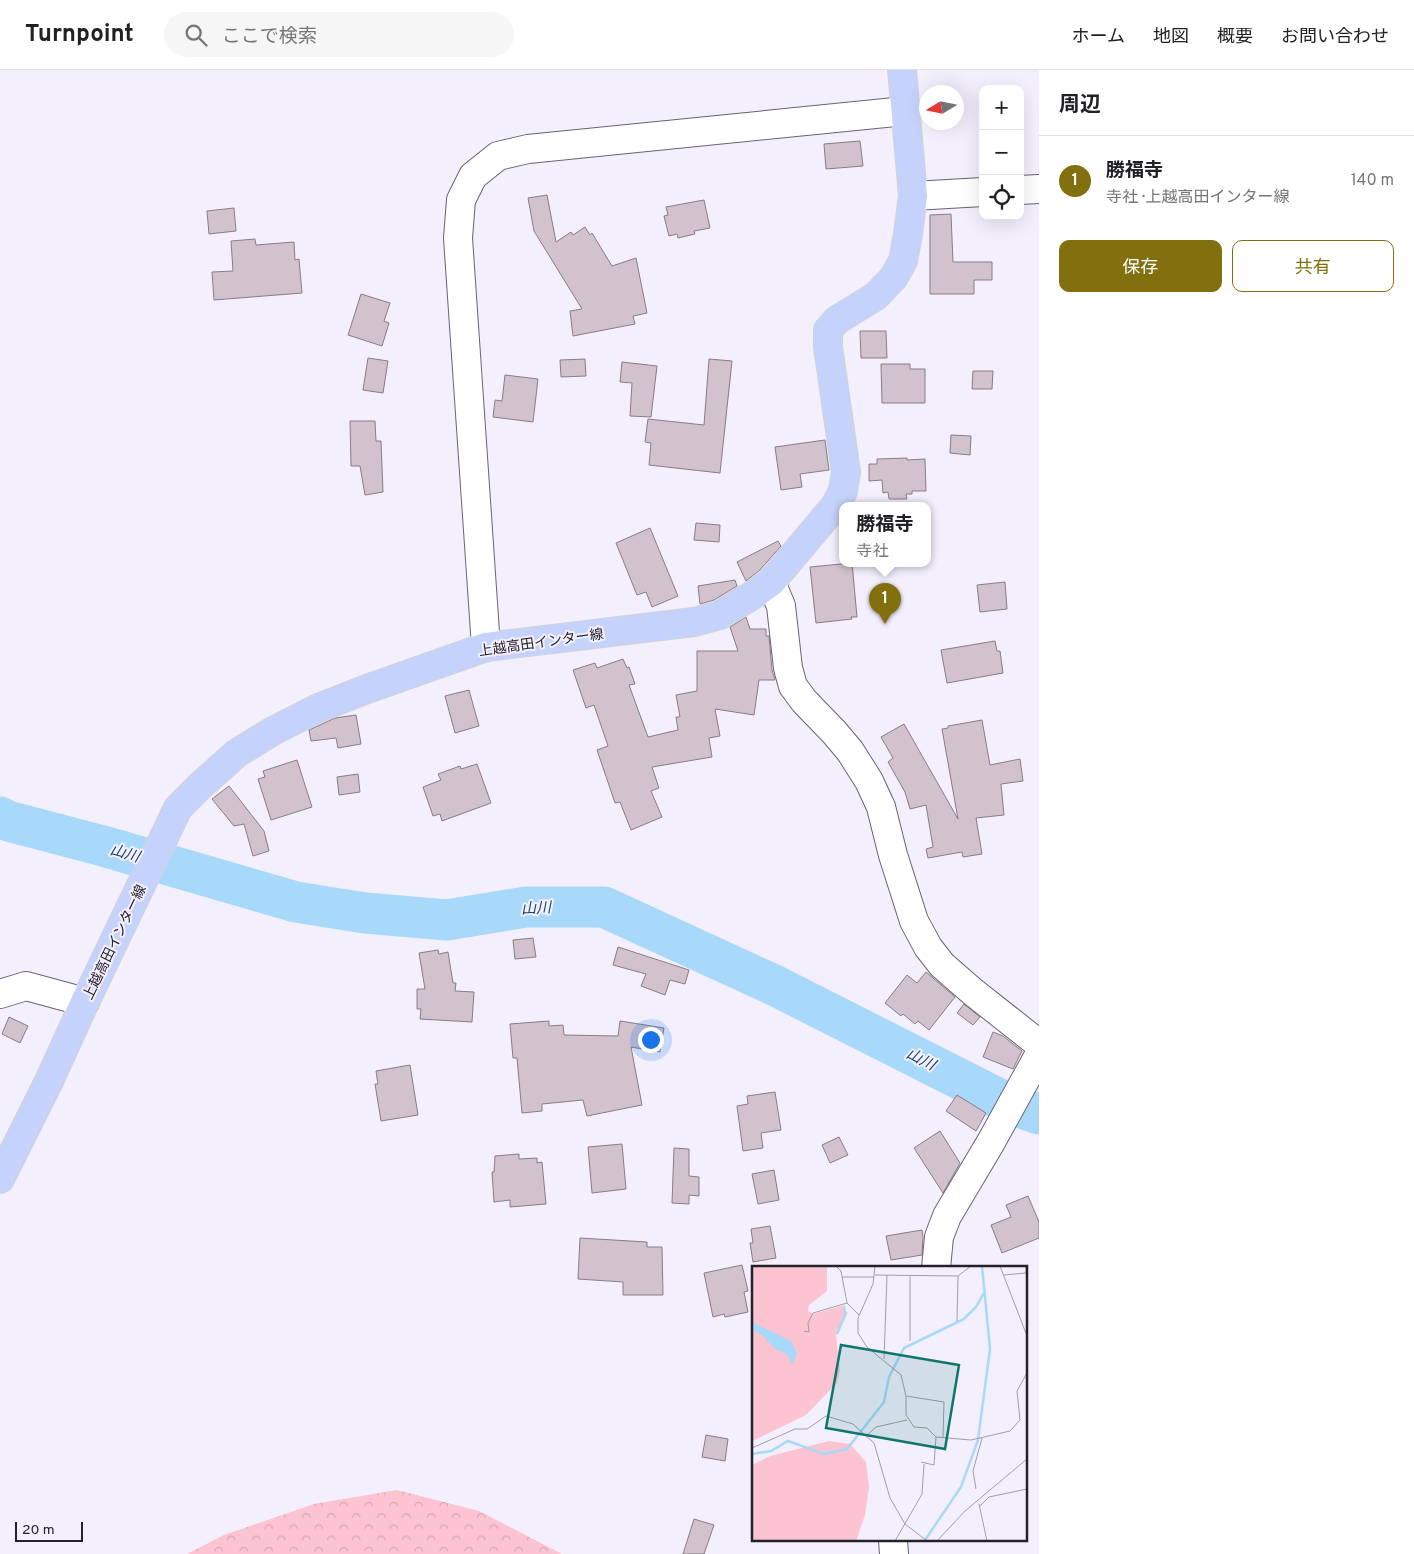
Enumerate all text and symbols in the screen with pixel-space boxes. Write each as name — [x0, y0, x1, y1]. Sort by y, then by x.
search box — [164, 12, 514, 57]
text: Turnpoint — [25, 20, 134, 50]
icon: search — [182, 21, 210, 49]
text: ここで検索 — [222, 25, 317, 49]
text: ホーム — [1072, 26, 1125, 49]
text: 地図 — [1153, 26, 1189, 49]
text: 概要 — [1217, 26, 1253, 49]
text: お問い合わせ — [1281, 26, 1389, 49]
north arrow — [919, 85, 964, 130]
map controls — [979, 85, 1024, 220]
button: + — [979, 85, 1024, 130]
text: 周辺 — [1059, 92, 1101, 119]
button: − — [979, 130, 1024, 175]
text: 勝福寺 — [1106, 159, 1163, 183]
text: 1 — [1072, 171, 1078, 191]
text: 140 m — [1351, 171, 1394, 191]
button: locate — [979, 175, 1024, 220]
text: 寺社 · 上越高田インター線 — [1106, 188, 1290, 208]
button: 保存 — [1059, 240, 1222, 292]
button: 共有 — [1232, 240, 1394, 292]
popup — [839, 502, 931, 567]
text: 勝福寺 — [856, 513, 914, 537]
text: 寺社 — [856, 542, 889, 562]
pin: 1 — [869, 583, 901, 624]
street label: 上越高田インター線 — [478, 626, 605, 661]
water label: 山川 — [108, 841, 144, 868]
street label: 上越高田インター線 — [80, 882, 151, 1003]
water label: 山川 — [521, 899, 554, 920]
your location — [638, 1027, 664, 1053]
water label: 山川 — [903, 1045, 940, 1077]
inset map — [752, 1266, 1026, 1542]
scale bar — [15, 1519, 82, 1542]
text: 20 m — [22, 1522, 55, 1539]

